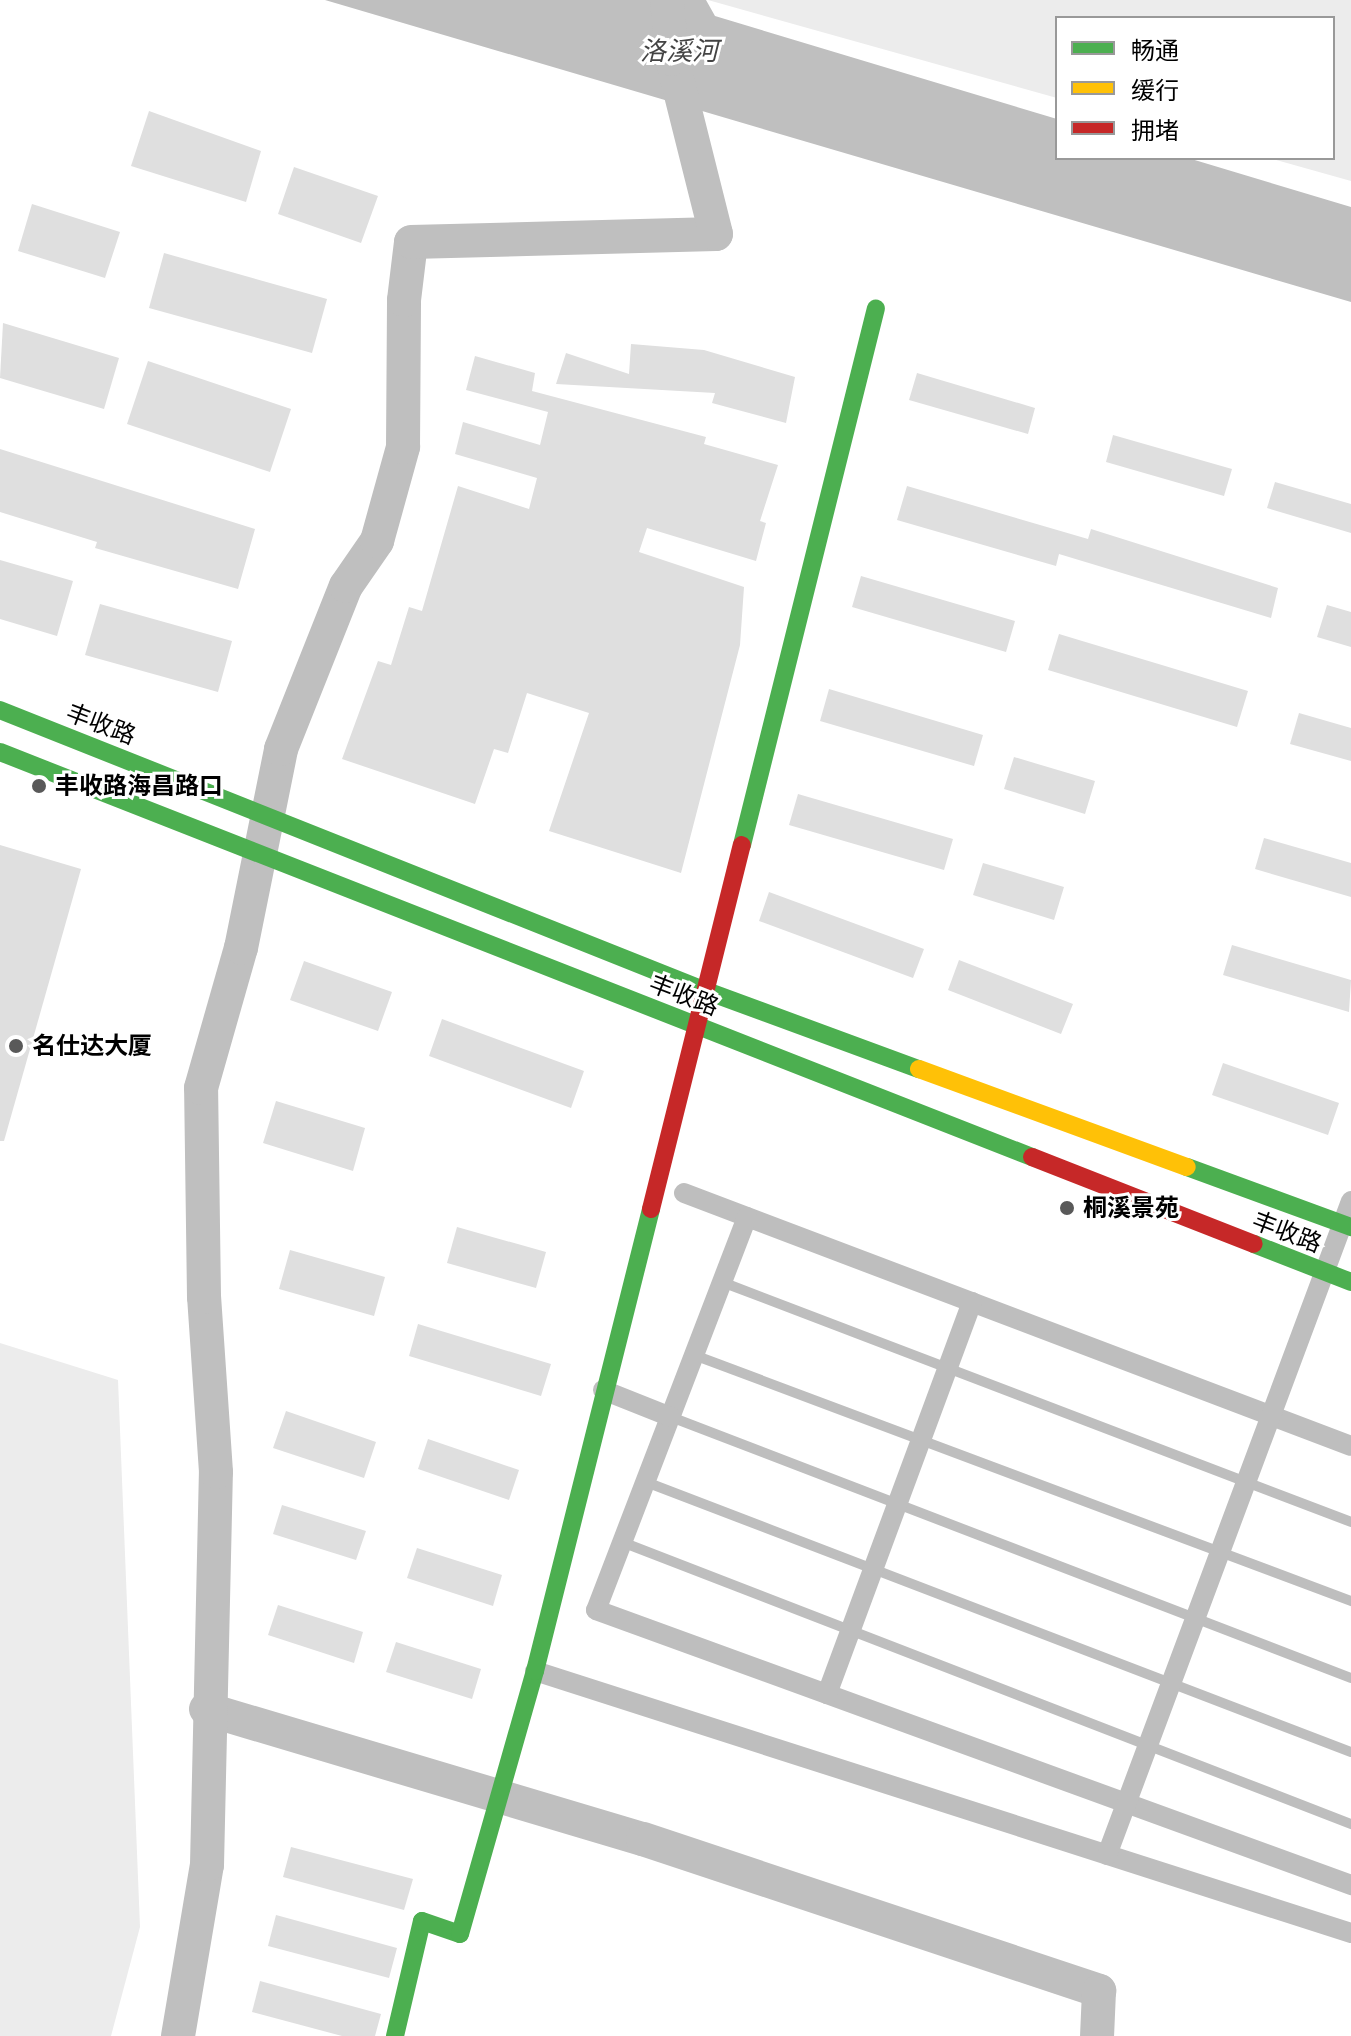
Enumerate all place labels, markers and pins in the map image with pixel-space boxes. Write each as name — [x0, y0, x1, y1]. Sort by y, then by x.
place label: 丰收路海昌路口 — [55, 772, 223, 800]
marker: 丰收路海昌路口 — [30, 777, 48, 795]
place label: 名仕达大厦 — [32, 1032, 152, 1060]
marker: 名仕达大厦 — [7, 1037, 25, 1055]
place label: 桐溪景苑 — [1083, 1194, 1179, 1222]
marker: 桐溪景苑 — [1058, 1199, 1076, 1217]

